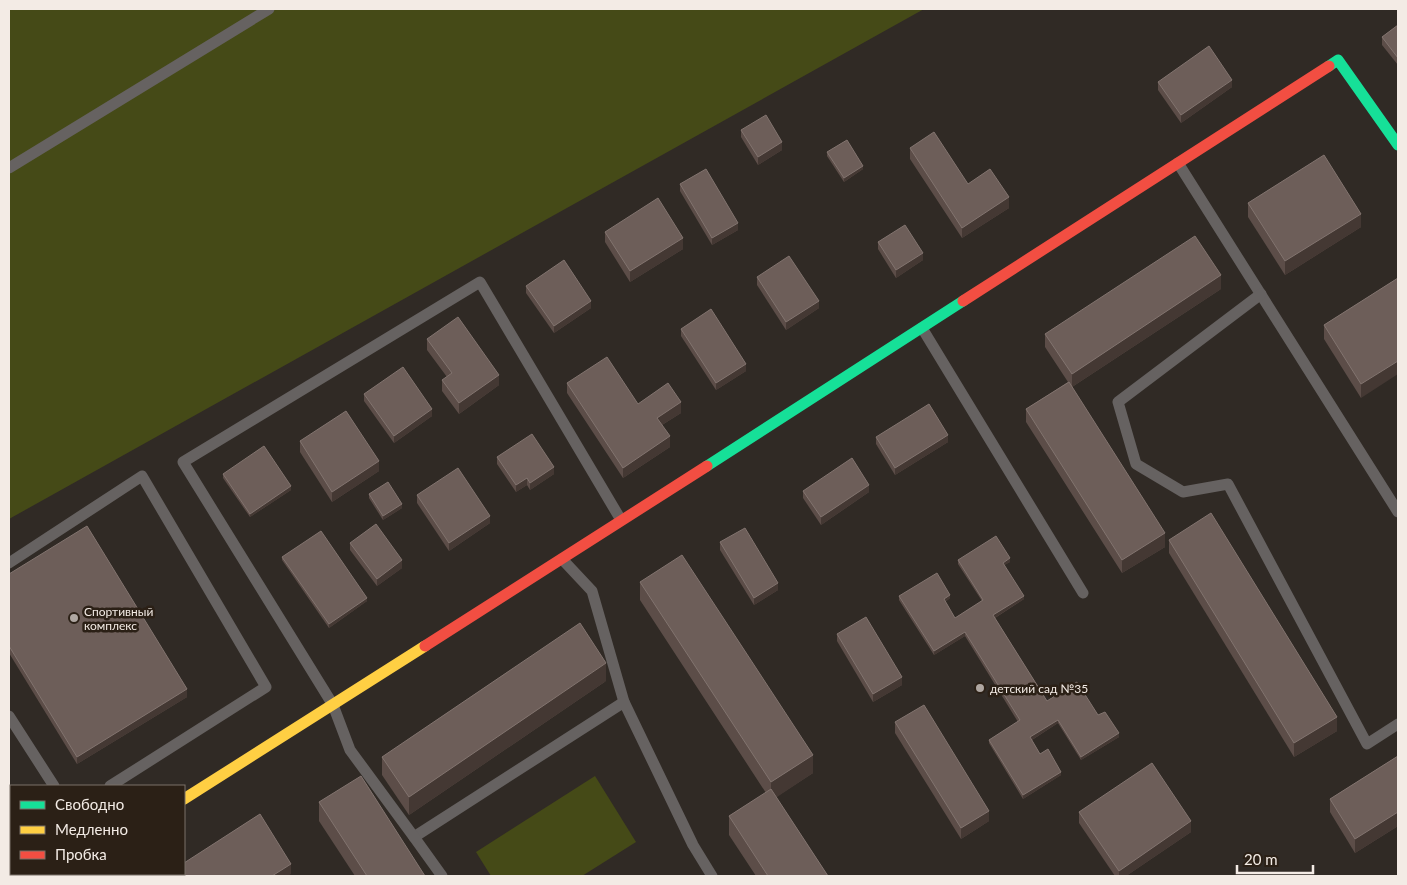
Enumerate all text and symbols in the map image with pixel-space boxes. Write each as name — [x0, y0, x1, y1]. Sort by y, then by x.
place label: Спортивный комплекс — [84, 604, 153, 633]
marker: Спортивный комплекс — [68, 612, 80, 624]
place label: детский сад №35 — [990, 681, 1088, 696]
marker: детский сад №35 — [974, 682, 986, 694]
legend — [10, 785, 185, 875]
text: Свободно — [55, 795, 124, 813]
text: Медленно — [55, 820, 128, 838]
scale bar — [1237, 842, 1313, 874]
text: Пробка — [55, 845, 107, 863]
text: 20 m — [1244, 850, 1278, 868]

